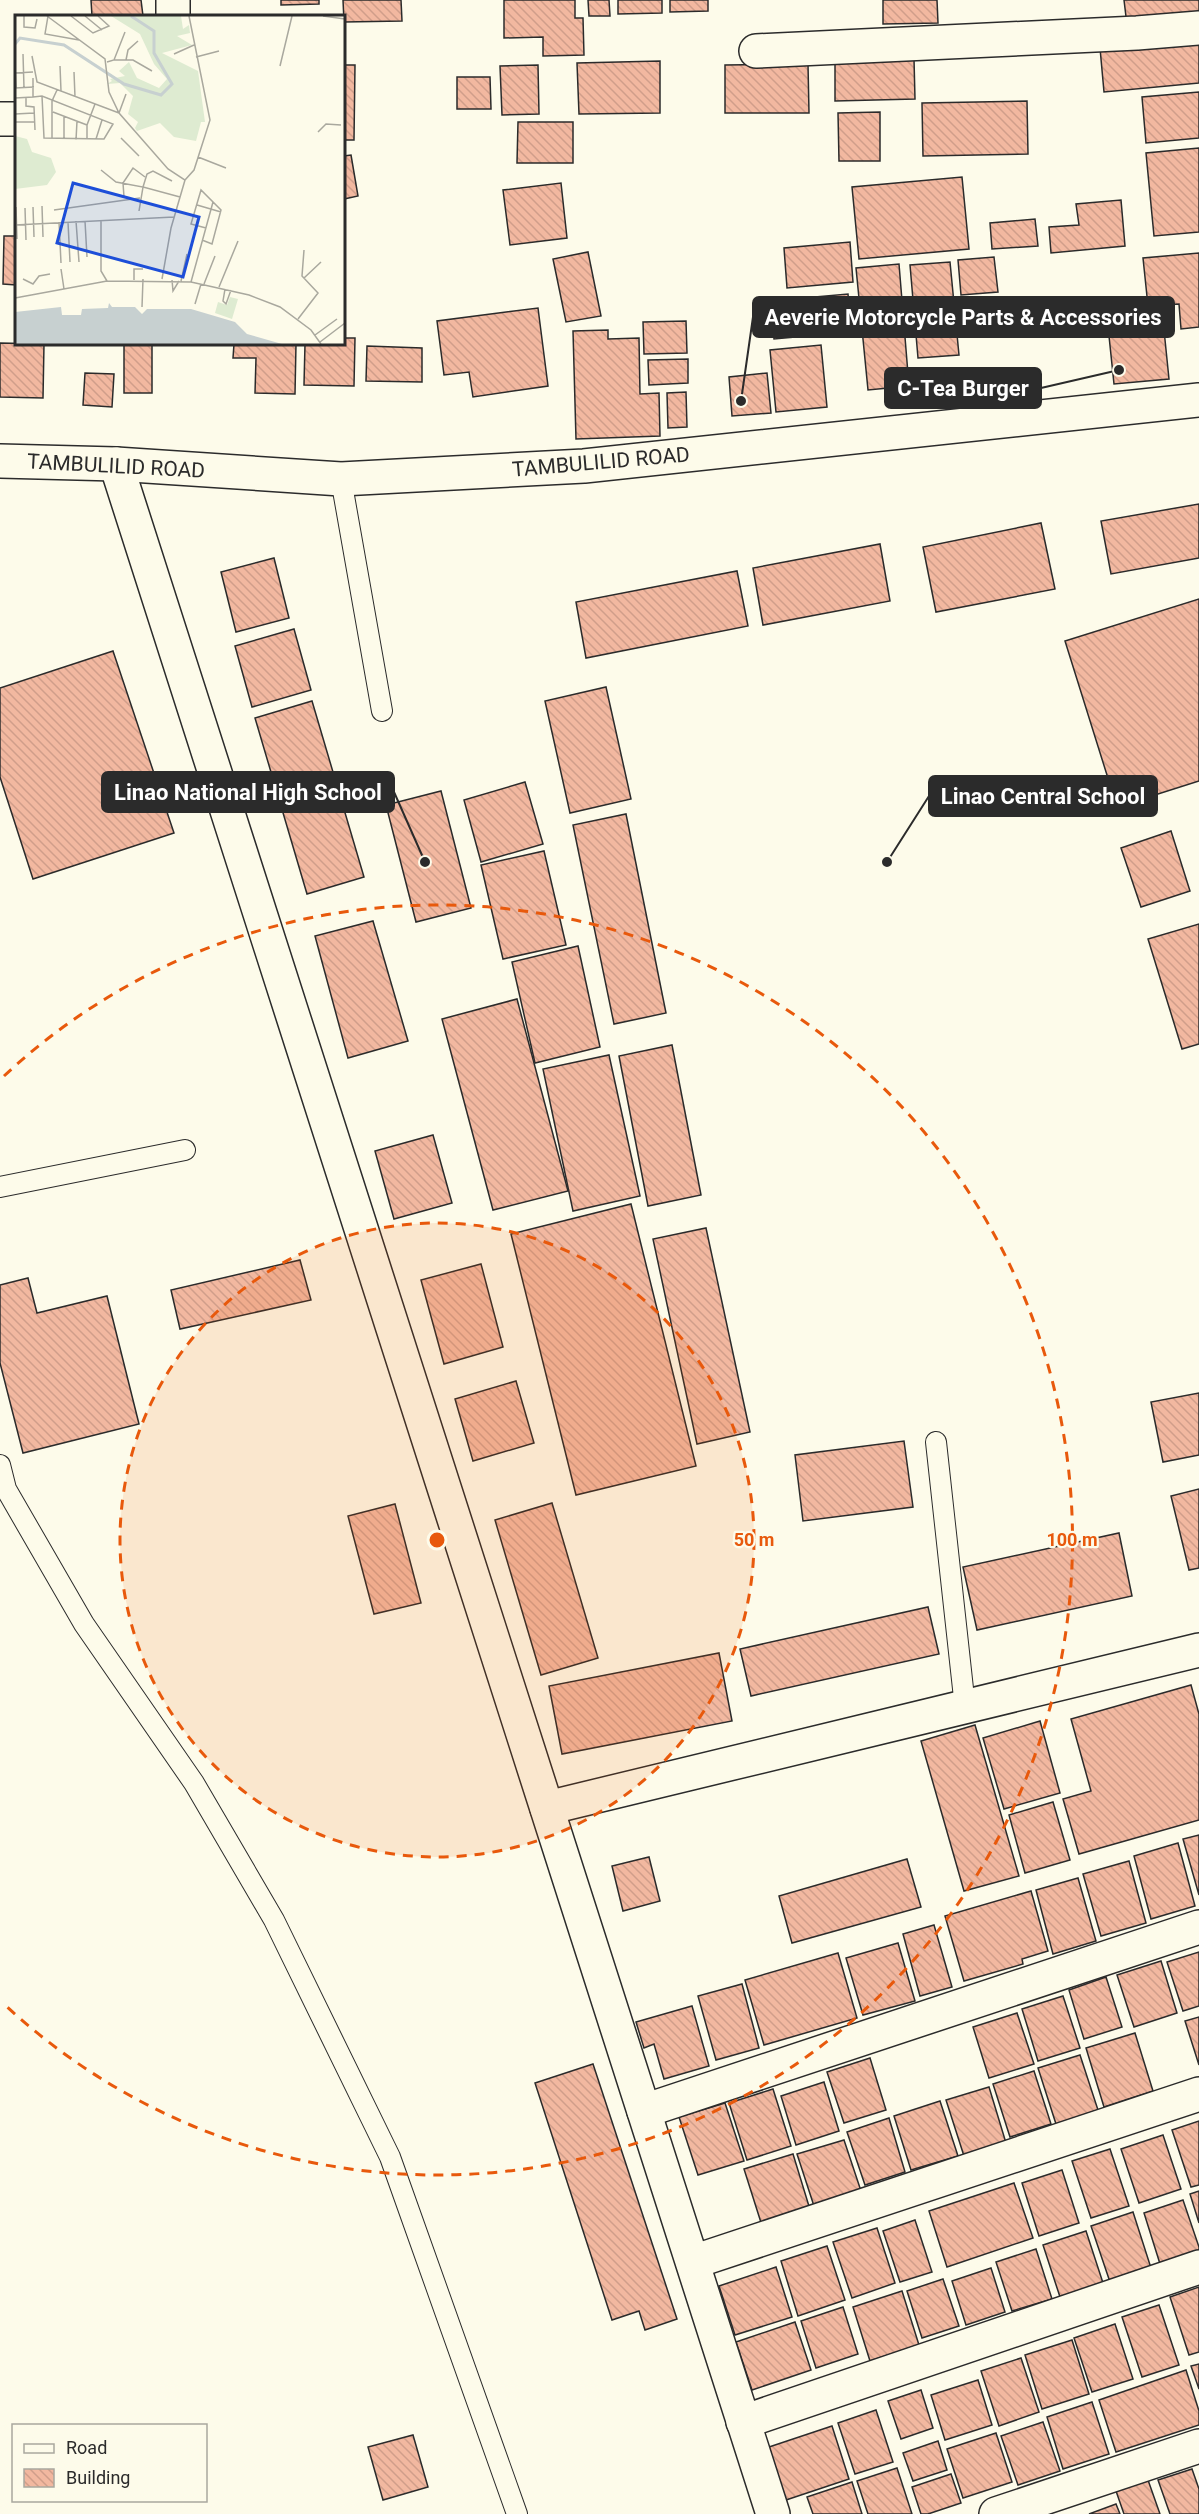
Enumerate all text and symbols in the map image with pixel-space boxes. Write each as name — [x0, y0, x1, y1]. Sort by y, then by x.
inset map — [15, 15, 345, 345]
callout: Aeverie Motorcycle Parts & Accessories — [753, 297, 1174, 337]
text: Aeverie Motorcycle Parts & Accessories — [764, 305, 1162, 330]
callout: C-Tea Burger — [885, 368, 1041, 408]
text: C-Tea Burger — [897, 376, 1029, 401]
street label: TAMBULILID ROAD — [511, 442, 691, 482]
street label: TAMBULILID ROAD — [26, 449, 206, 483]
callout: Linao National High School — [102, 772, 394, 812]
callout: Linao Central School — [929, 776, 1157, 816]
text: Linao National High School — [114, 780, 382, 805]
text: Linao Central School — [941, 784, 1145, 809]
text: 50 m — [734, 1529, 774, 1550]
text: 100 m — [1046, 1529, 1098, 1550]
centre of rings — [427, 1530, 447, 1550]
legend — [12, 2424, 207, 2502]
text: Road — [66, 2437, 107, 2458]
text: Building — [66, 2467, 130, 2488]

